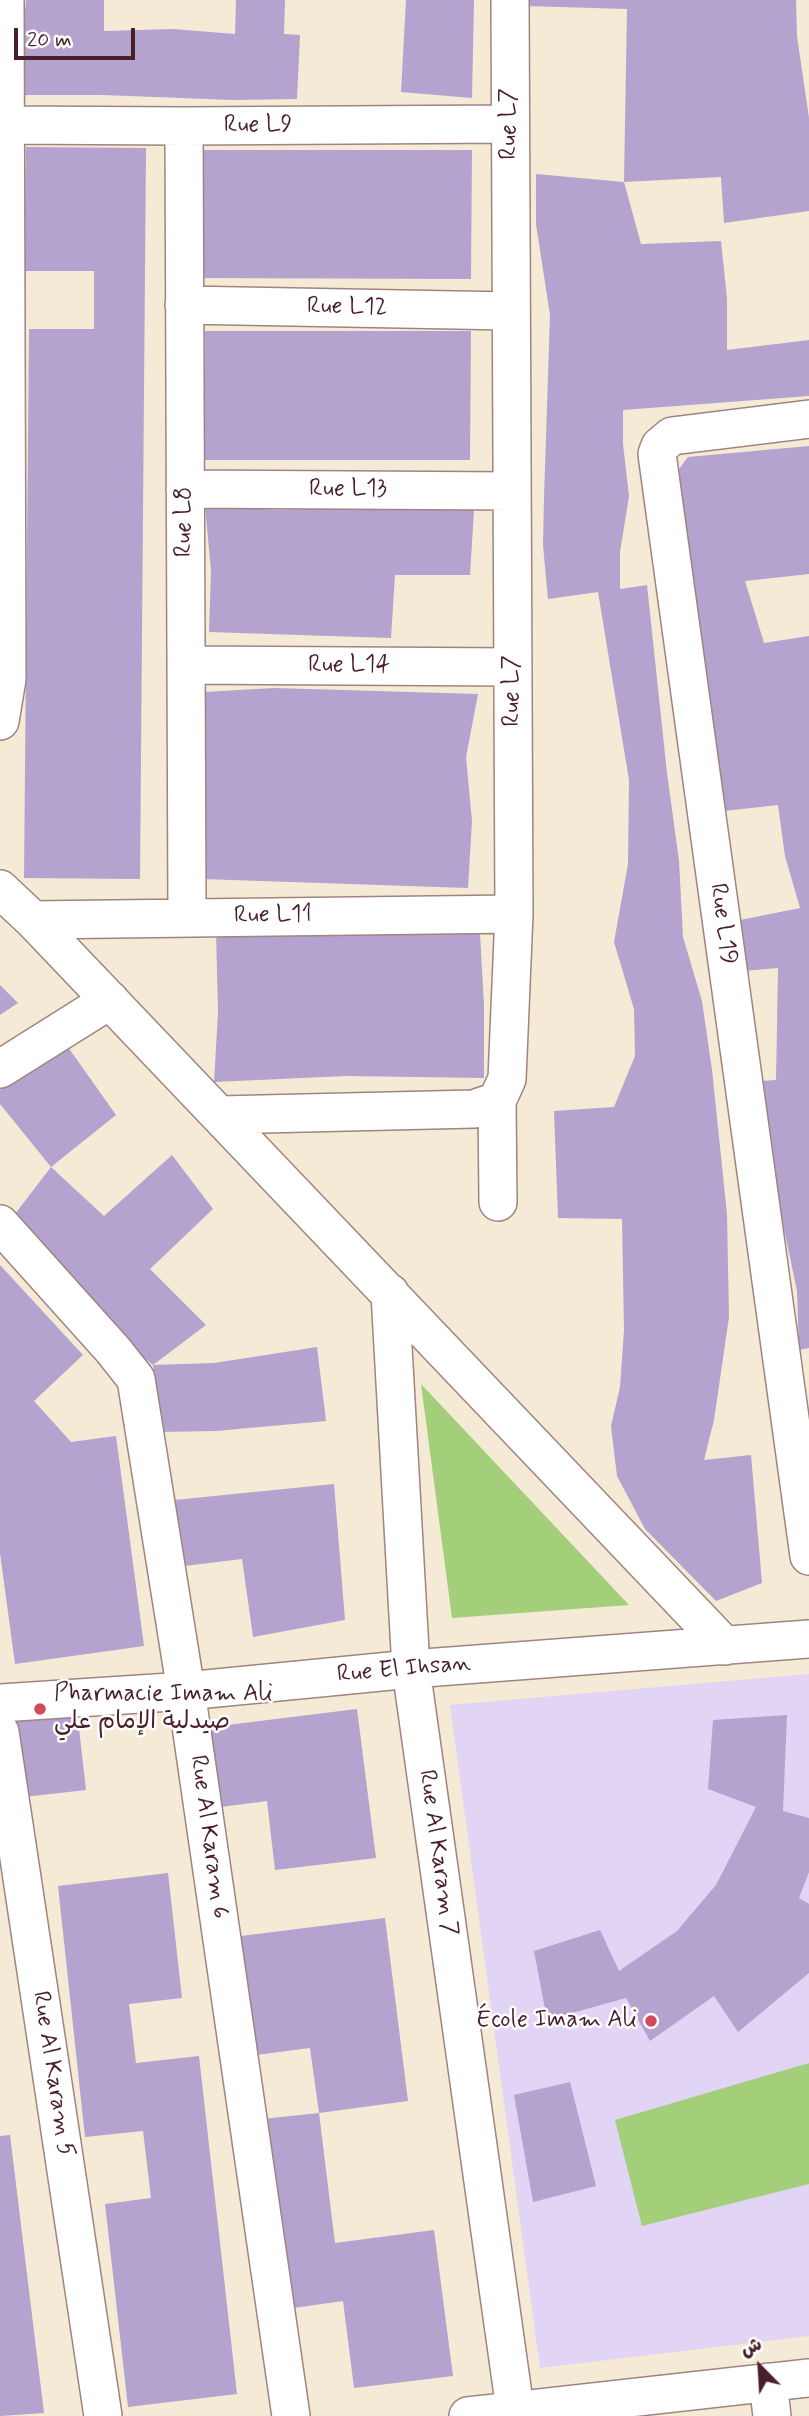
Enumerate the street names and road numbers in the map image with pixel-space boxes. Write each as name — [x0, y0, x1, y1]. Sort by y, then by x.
street label: Rue L7 — [496, 88, 524, 160]
street label: Rue L9 — [224, 112, 292, 140]
street label: Rue L12 — [307, 293, 387, 323]
street label: Rue L13 — [309, 476, 387, 504]
street label: Rue L8 — [171, 487, 199, 557]
street label: Rue L14 — [308, 652, 390, 680]
street label: Rue L7 — [499, 655, 527, 727]
street label: Rue L19 — [702, 881, 742, 967]
street label: Rue L11 — [234, 901, 312, 931]
street label: Rue El Ihsan — [336, 1650, 472, 1690]
street label: Rue Al Karam 6 — [182, 1753, 234, 1921]
street label: Rue Al Karam 7 — [411, 1768, 463, 1938]
street label: Rue Al Karam 5 — [25, 1989, 79, 2159]

